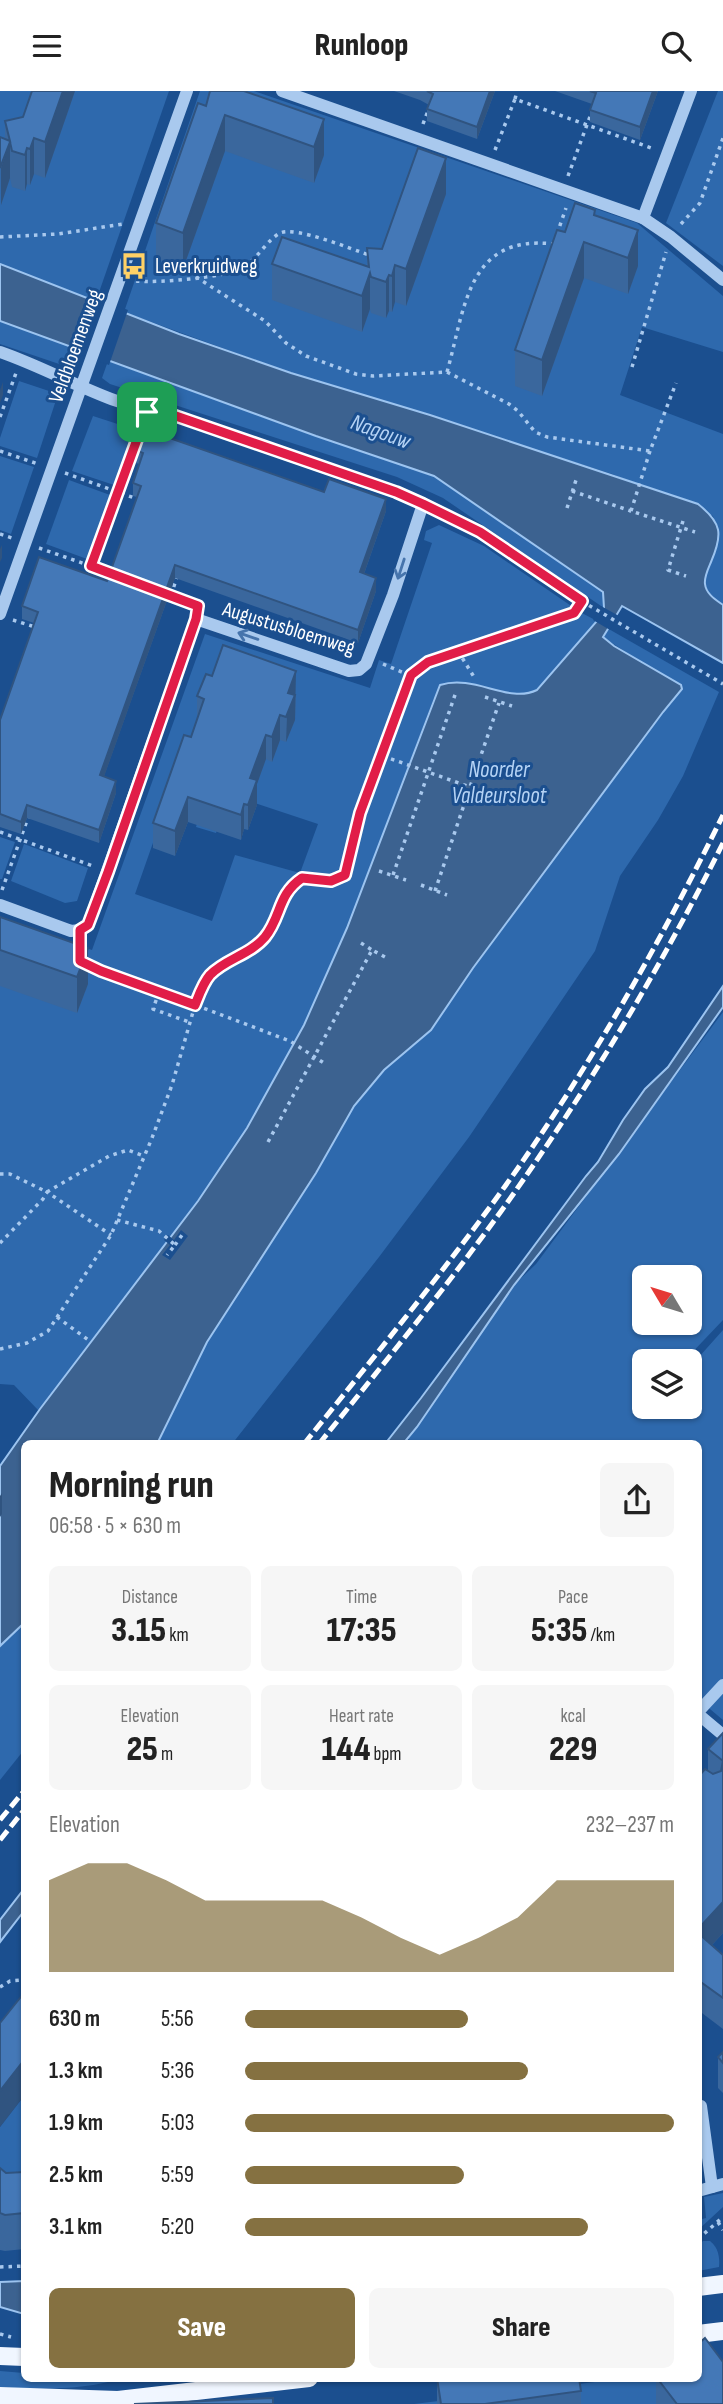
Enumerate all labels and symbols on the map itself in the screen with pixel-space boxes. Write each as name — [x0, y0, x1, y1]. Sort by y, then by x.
bus stop icon: Leverkruidweg — [119, 251, 149, 281]
place label: Leverkruidweg — [155, 254, 257, 279]
street label: Veldbloemenweg — [43, 286, 108, 406]
pin — [117, 382, 177, 442]
water label: Nagouw — [347, 408, 416, 456]
one-way arrow — [394, 557, 406, 579]
street label: Augustusbloemweg — [219, 596, 358, 660]
one-way arrow — [237, 629, 259, 641]
water label: Noorder Valdeursloot — [452, 756, 548, 810]
north arrow — [632, 1265, 702, 1335]

